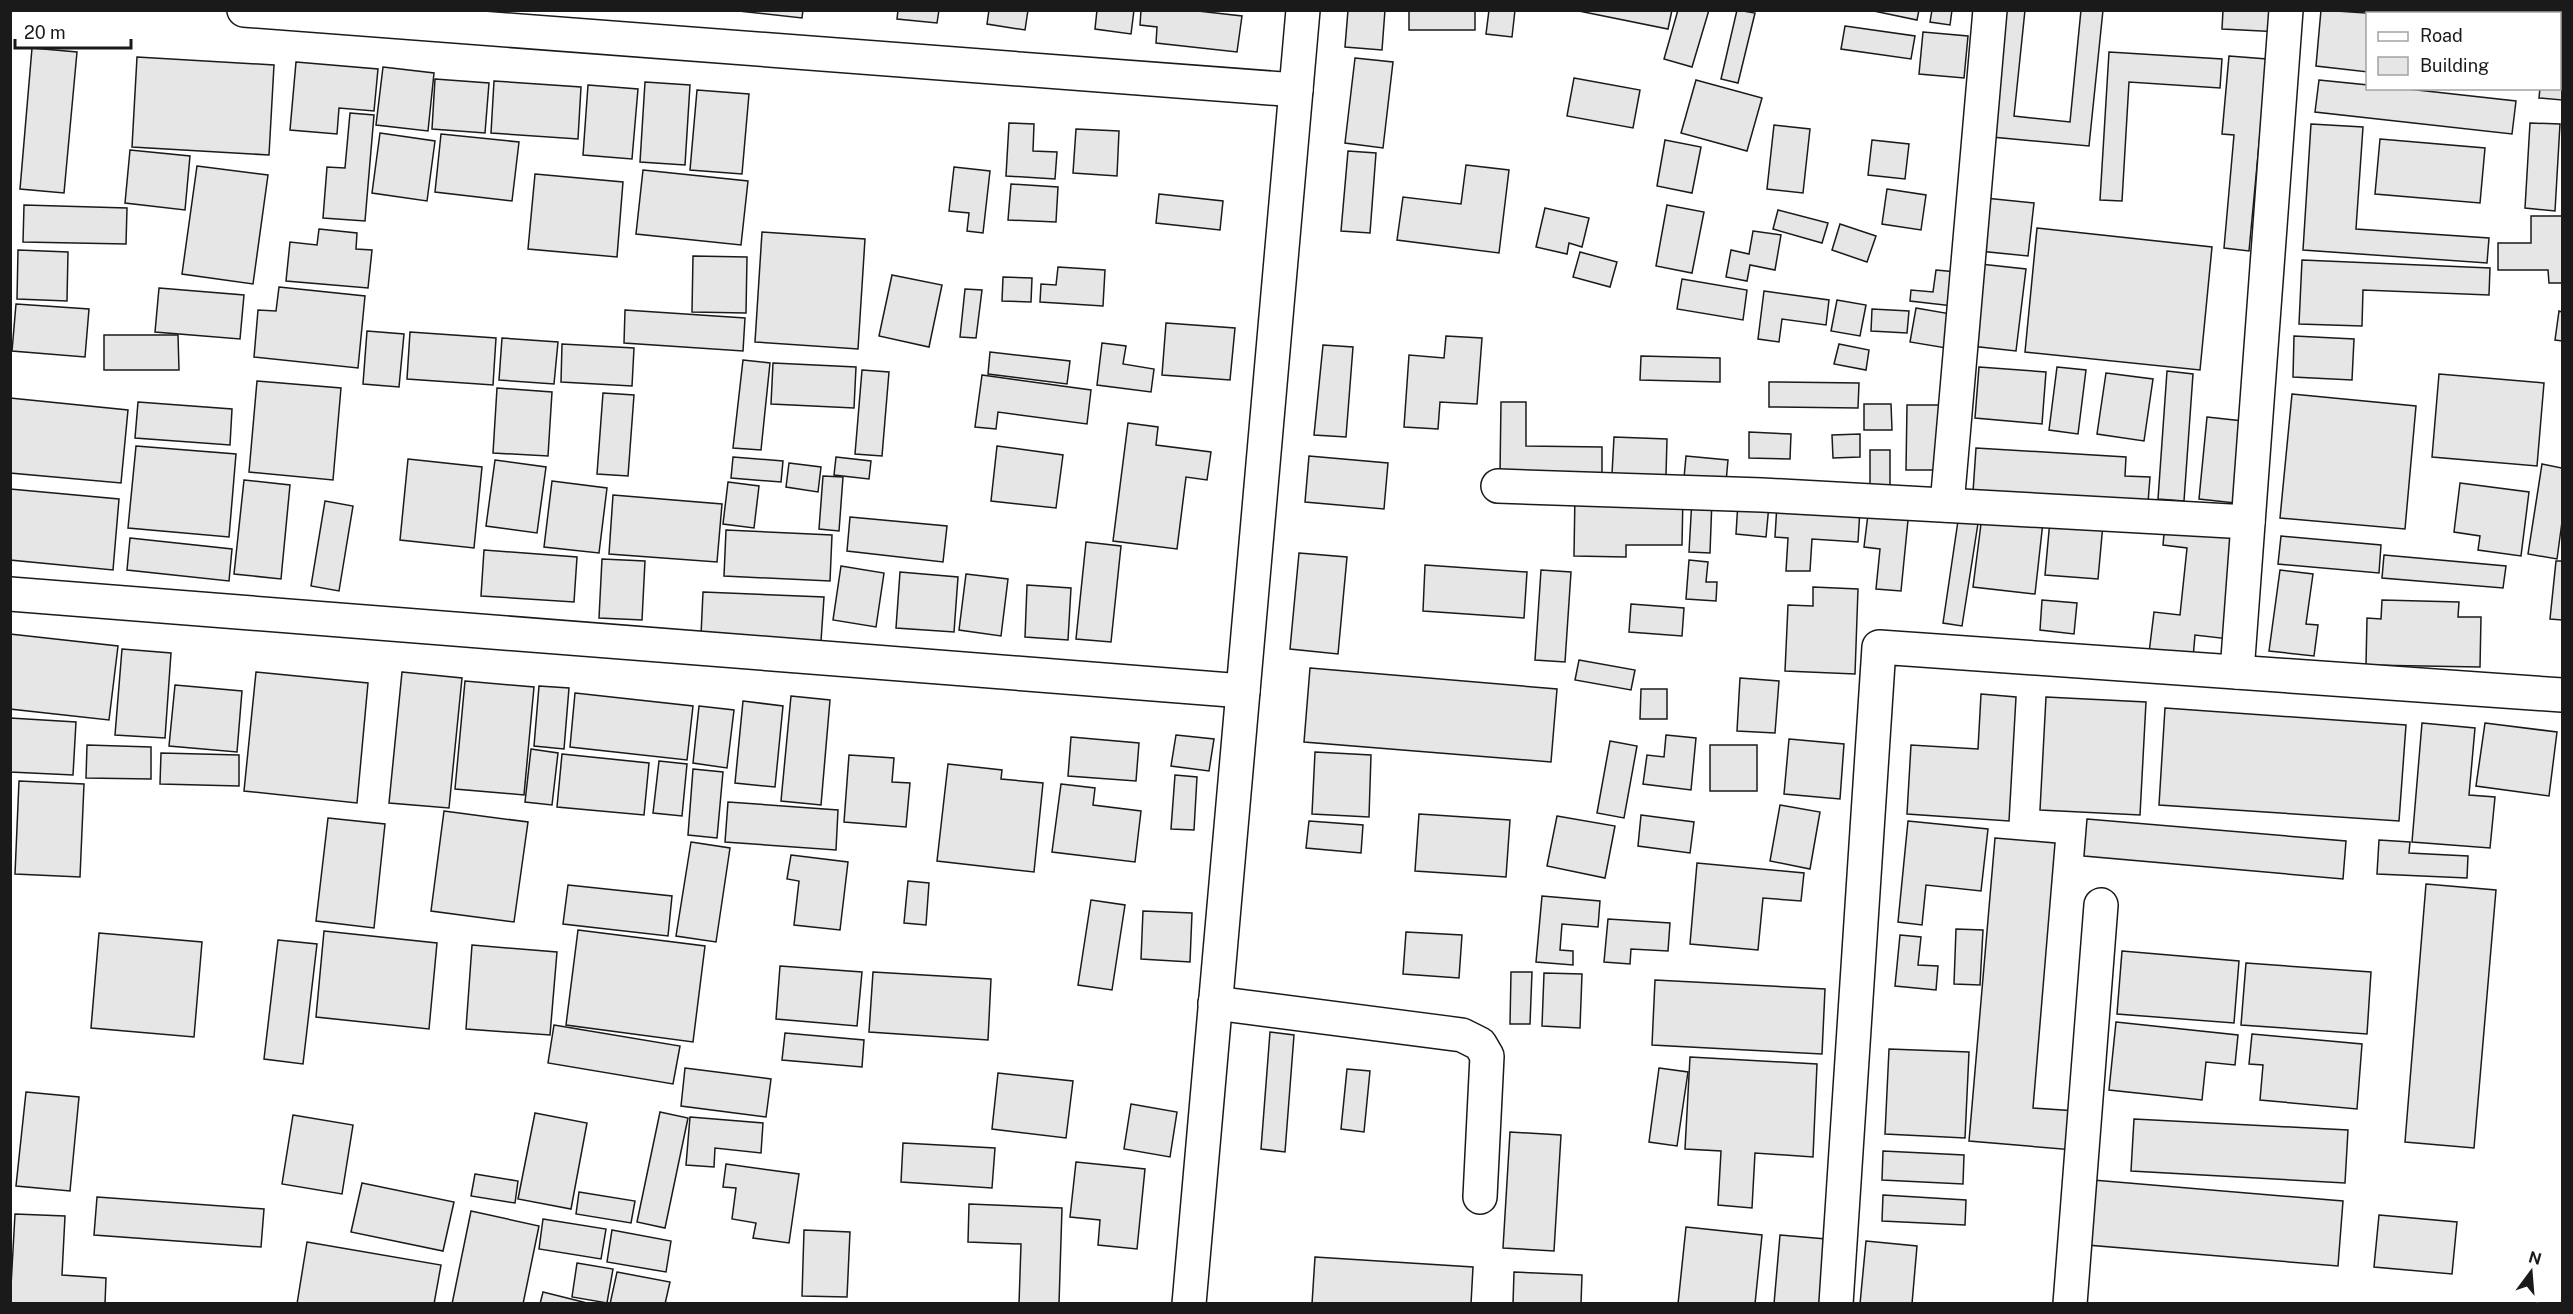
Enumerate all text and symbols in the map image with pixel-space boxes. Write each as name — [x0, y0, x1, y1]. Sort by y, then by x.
scale bar — [15, 12, 130, 50]
legend — [2366, 12, 2561, 90]
text: 20 m — [24, 22, 66, 43]
text: Road — [2420, 25, 2463, 46]
text: Building — [2420, 55, 2489, 76]
north arrow — [2501, 1242, 2561, 1302]
text: N — [2526, 1247, 2544, 1269]

